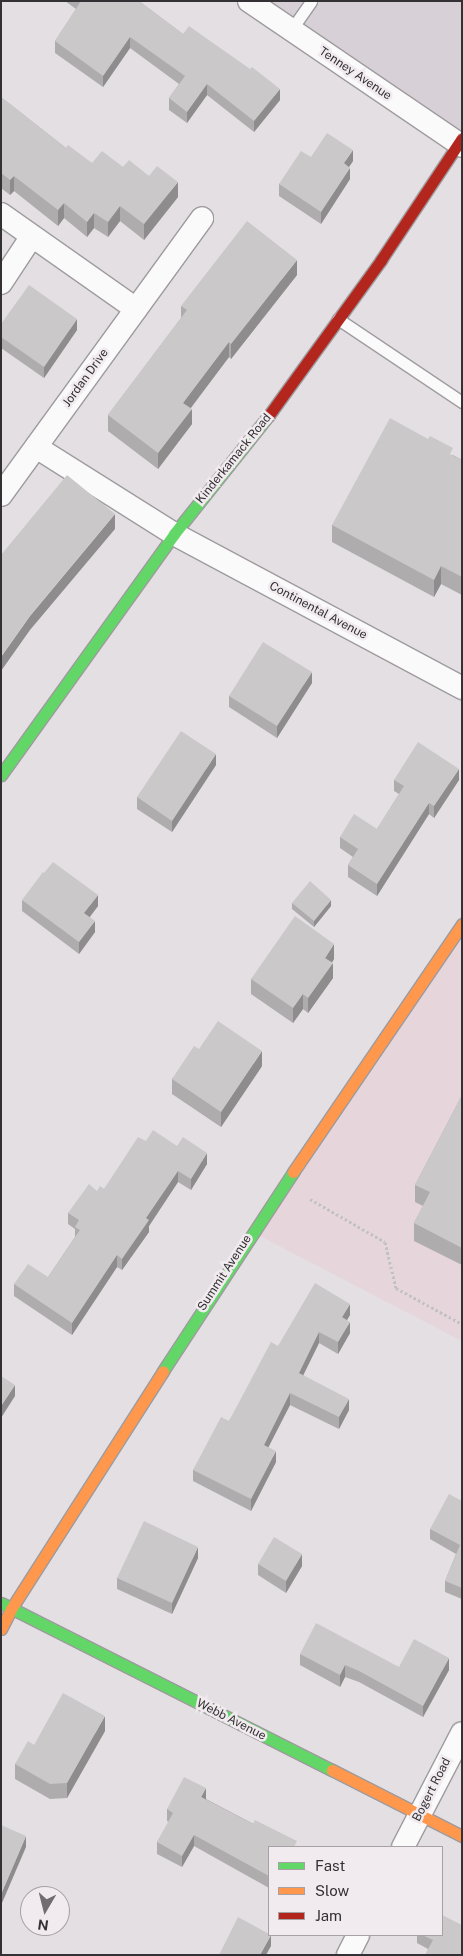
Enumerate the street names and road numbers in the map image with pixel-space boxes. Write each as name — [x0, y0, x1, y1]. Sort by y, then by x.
street label: Tenney Avenue — [316, 44, 394, 104]
street label: Jordan Drive — [60, 346, 112, 410]
street label: Kinderkamack Road — [193, 411, 275, 507]
street label: Continental Avenue — [267, 579, 369, 643]
street label: Summit Avenue — [195, 1232, 255, 1314]
street label: Webb Avenue — [194, 1696, 268, 1744]
street label: Bogert Road — [410, 1756, 454, 1824]

